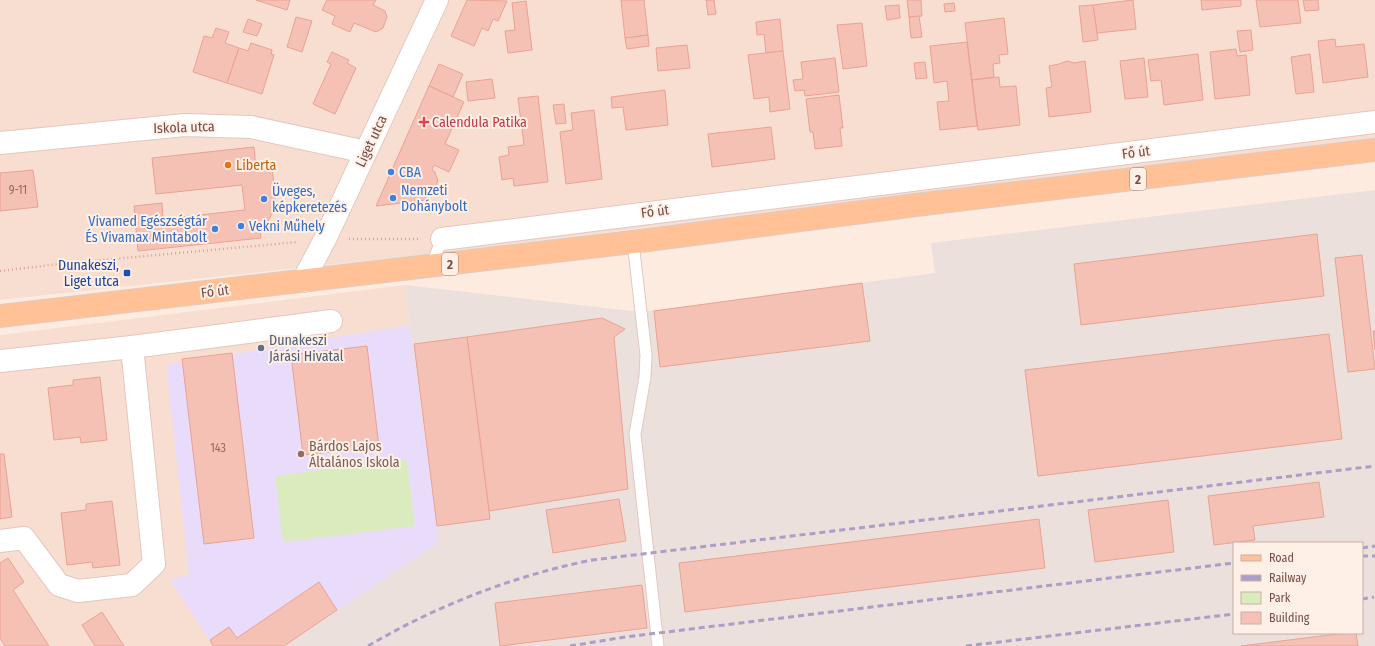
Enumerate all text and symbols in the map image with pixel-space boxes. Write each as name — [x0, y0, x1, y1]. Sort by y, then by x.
street label: Liget utca — [352, 112, 391, 170]
place label: Calendula Patika — [432, 114, 527, 131]
marker: Calendula Patika — [419, 117, 429, 127]
street label: Iskola utca — [153, 118, 215, 137]
street label: Fő út — [1121, 142, 1152, 163]
place label: Liberta — [236, 157, 276, 174]
marker: Liberta — [223, 160, 233, 170]
place label: CBA — [399, 164, 422, 181]
marker: CBA — [386, 167, 396, 177]
road number: 2 — [1130, 168, 1146, 190]
place label: Üveges, képkeretezés — [272, 182, 347, 216]
place label: Nemzeti Dohánybolt — [401, 182, 468, 215]
house number: 9-11 — [9, 183, 27, 197]
marker: Nemzeti Dohánybolt — [388, 193, 398, 203]
marker: Üveges, képkeretezés — [259, 194, 269, 204]
street label: Fő út — [640, 201, 671, 222]
place label: Vivamed Egészségtár És Vivamax Mintabolt — [85, 213, 207, 246]
place label: Vekni Műhely — [249, 218, 326, 235]
marker: Vekni Műhely — [236, 221, 246, 231]
marker: Vivamed Egészségtár És Vivamax Mintabolt — [210, 224, 220, 234]
road number: 2 — [442, 253, 458, 275]
place label: Dunakeszi, Liget utca — [58, 257, 119, 290]
marker: Dunakeszi, Liget utca — [122, 268, 132, 278]
street label: Fő út — [200, 281, 231, 302]
place label: Dunakeszi Járási Hivatal — [269, 332, 344, 365]
marker: Dunakeszi Járási Hivatal — [256, 343, 266, 353]
place label: Bárdos Lajos Általános Iskola — [309, 438, 400, 471]
house number: 143 — [210, 441, 226, 455]
marker: Bárdos Lajos Általános Iskola — [296, 449, 306, 459]
legend — [1233, 542, 1363, 634]
text: Road — [1269, 551, 1294, 565]
text: Railway — [1269, 571, 1307, 585]
text: Park — [1269, 591, 1291, 605]
text: Building — [1269, 611, 1310, 625]

